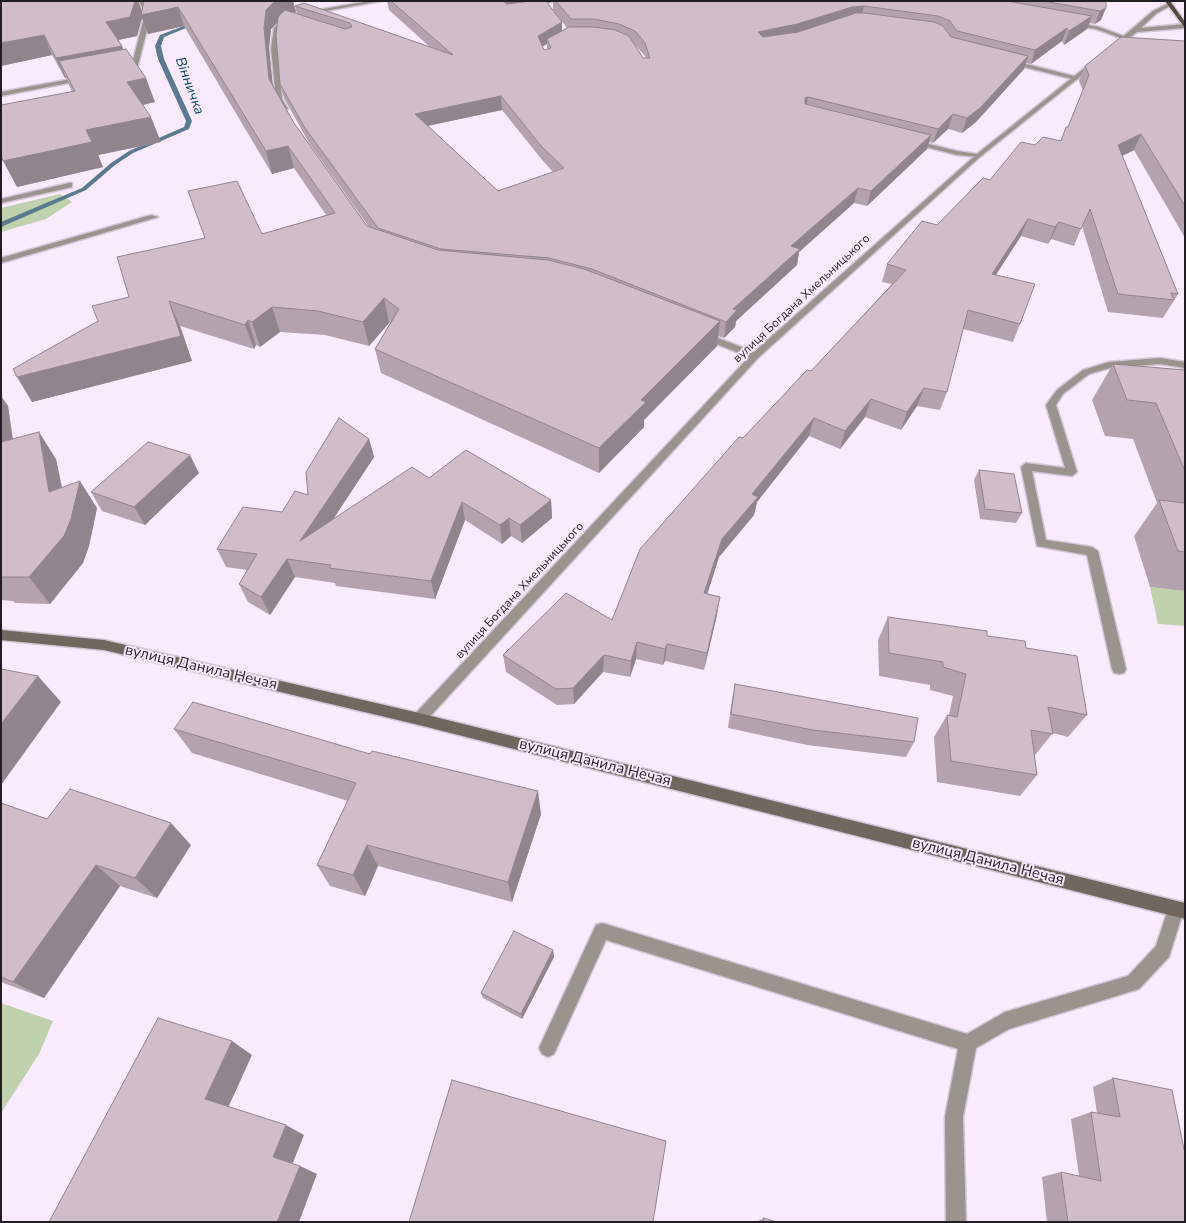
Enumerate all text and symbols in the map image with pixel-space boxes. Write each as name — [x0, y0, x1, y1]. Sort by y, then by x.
water label: Вінничка — [171, 55, 207, 117]
street label: вулиця Богдана Хмельницького — [731, 232, 873, 366]
street label: вулиця Богдана Хмельницького — [453, 520, 587, 662]
street label: вулиця Данила Нечая — [123, 642, 279, 694]
street label: вулиця Данила Нечая — [517, 735, 673, 791]
street label: вулиця Данила Нечая — [910, 834, 1066, 890]

